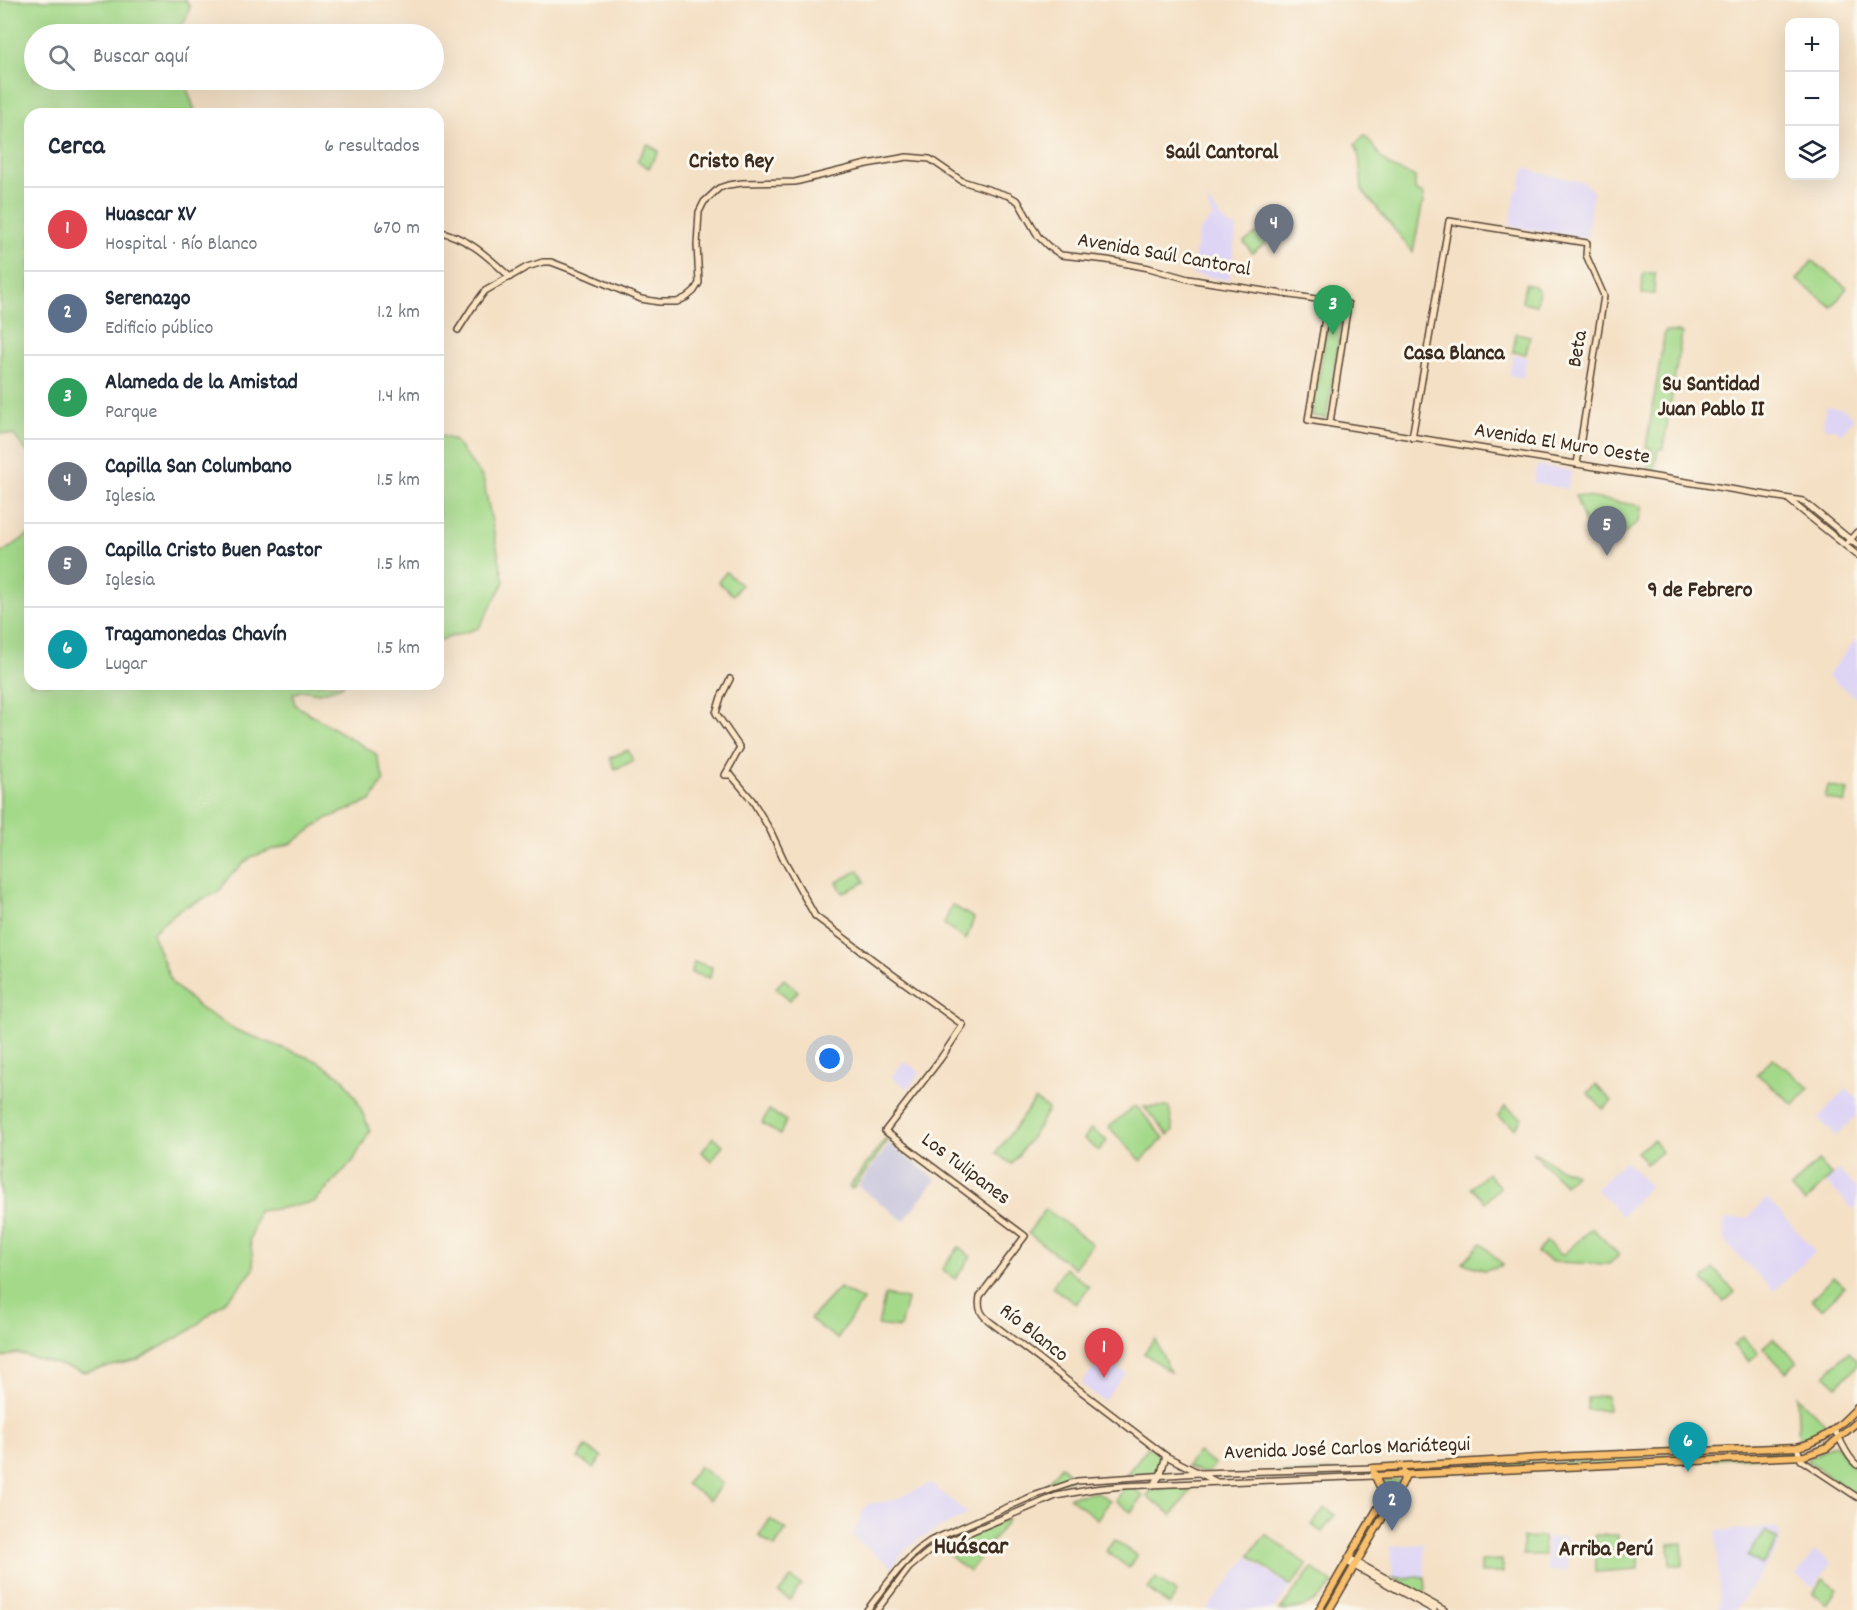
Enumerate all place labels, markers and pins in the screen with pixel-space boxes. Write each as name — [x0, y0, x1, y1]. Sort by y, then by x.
pin: 4 — [1254, 204, 1294, 254]
pin: 3 — [1314, 286, 1352, 335]
pin: 5 — [1588, 506, 1626, 556]
pin: 1 — [1084, 1328, 1124, 1378]
pin: 6 — [1668, 1422, 1708, 1472]
pin: 2 — [1372, 1482, 1412, 1531]

